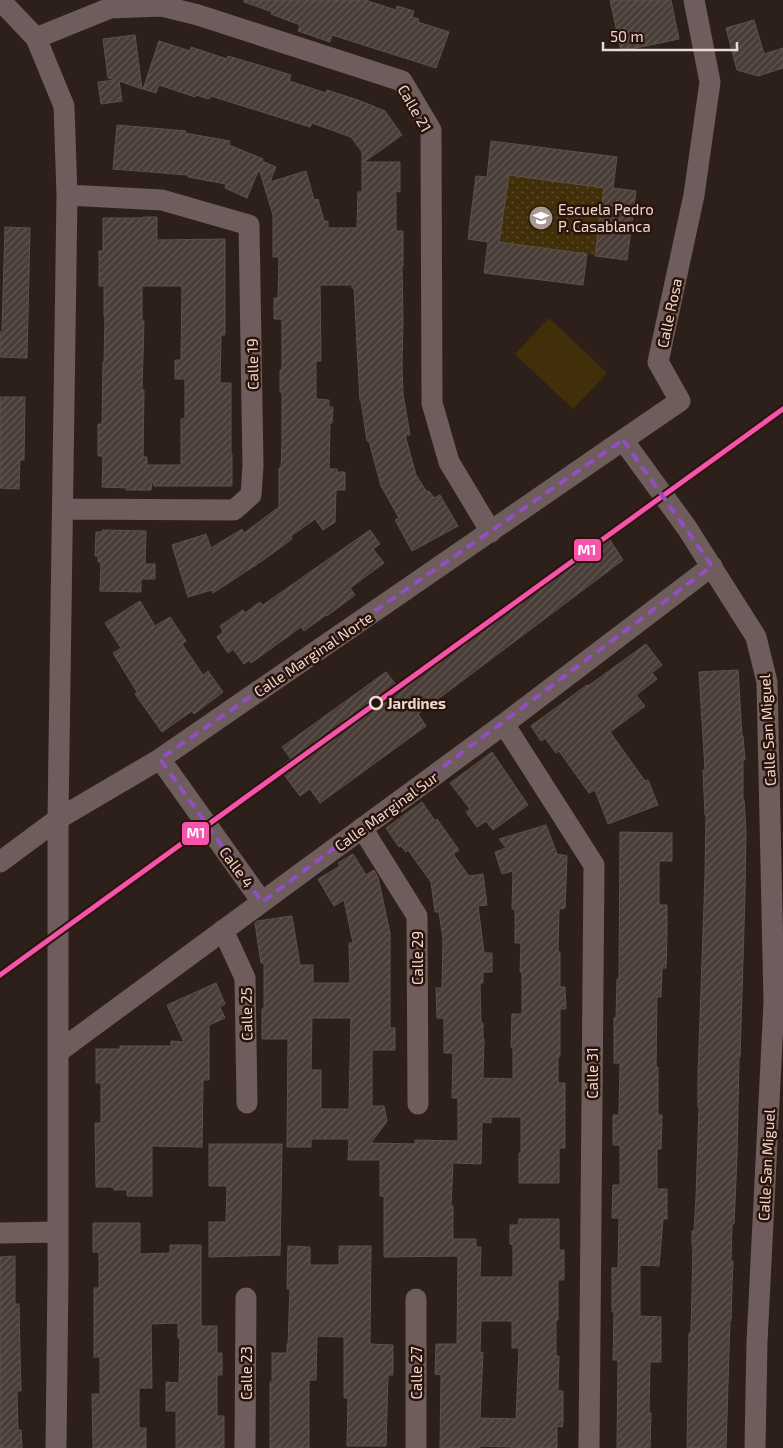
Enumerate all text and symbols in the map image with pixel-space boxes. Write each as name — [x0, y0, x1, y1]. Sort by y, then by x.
scale bar — [603, 20, 737, 52]
text: 50 m — [610, 27, 644, 45]
street label: Calle 21 — [394, 81, 436, 135]
place label: Escuela Pedro P. Casablanca — [558, 200, 654, 235]
school or university icon: Escuela Pedro P. Casablanca — [528, 205, 554, 231]
street label: Calle Rosa — [653, 277, 685, 349]
street label: Calle 19 — [243, 338, 261, 390]
line badge: M1 — [573, 538, 602, 562]
text: M1 — [578, 541, 596, 558]
street label: Calle Marginal Norte — [250, 607, 376, 701]
street label: Calle San Miguel — [755, 673, 779, 786]
place label: Jardines — [387, 694, 446, 712]
marker: Jardines — [369, 696, 383, 710]
street label: Calle Marginal Sur — [331, 767, 441, 855]
line badge: M1 — [181, 821, 210, 846]
text: M1 — [187, 824, 205, 841]
street label: Calle 4 — [216, 843, 258, 891]
street label: Calle 29 — [408, 931, 426, 985]
street label: Calle 25 — [237, 987, 255, 1041]
street label: Calle 31 — [583, 1047, 601, 1099]
street label: Calle San Miguel — [754, 1108, 778, 1221]
street label: Calle 23 — [237, 1346, 255, 1400]
street label: Calle 27 — [407, 1346, 425, 1400]

